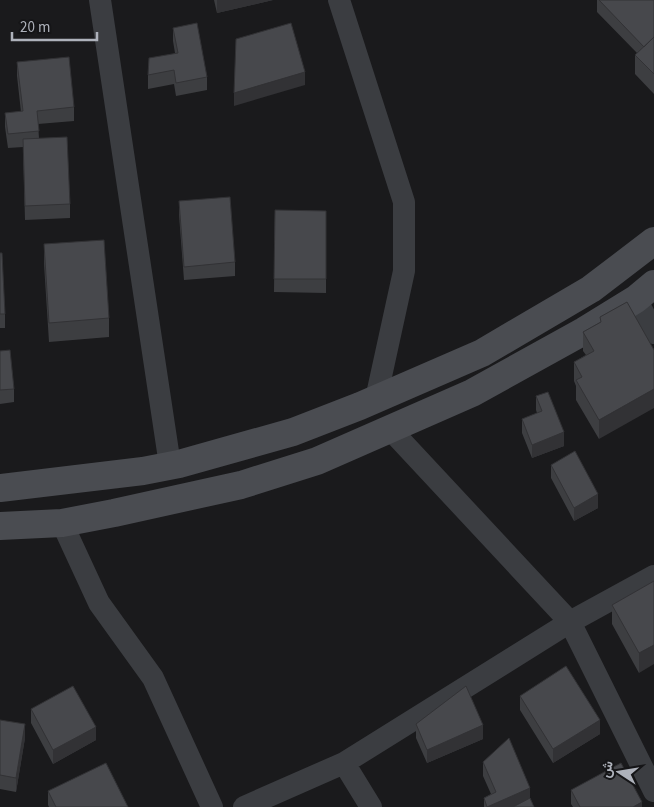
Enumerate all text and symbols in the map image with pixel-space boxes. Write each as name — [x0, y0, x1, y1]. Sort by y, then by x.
scale bar — [12, 10, 98, 42]
text: 20 m — [20, 17, 50, 38]
north arrow — [594, 747, 644, 797]
text: ش — [596, 759, 619, 780]

